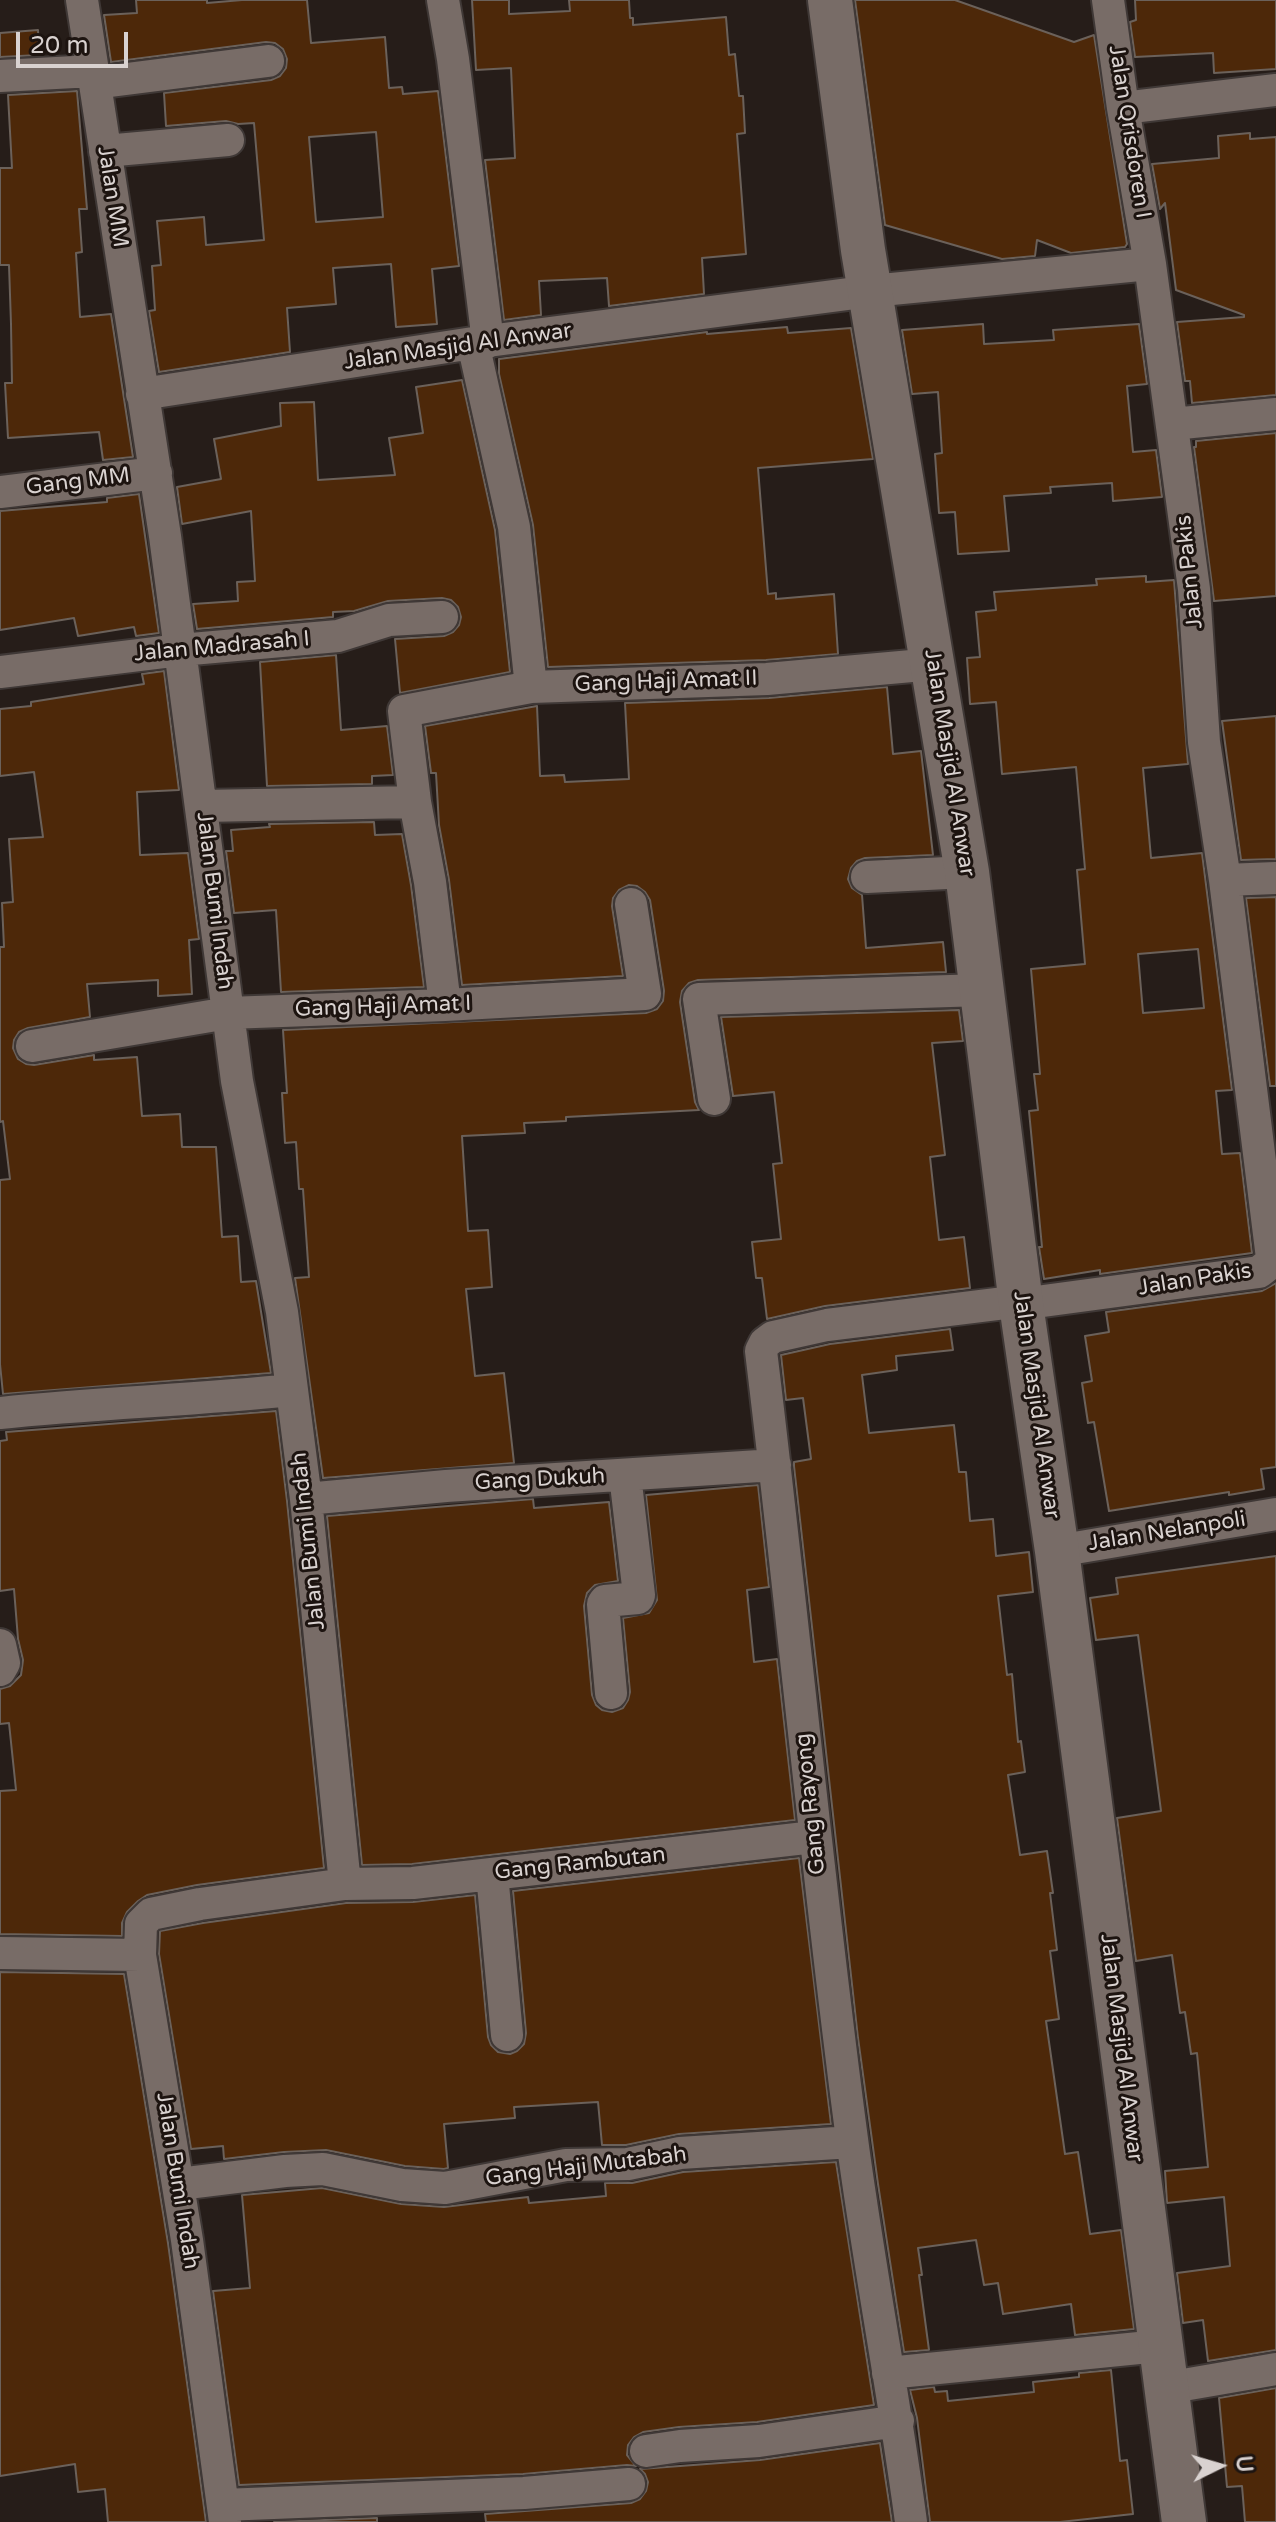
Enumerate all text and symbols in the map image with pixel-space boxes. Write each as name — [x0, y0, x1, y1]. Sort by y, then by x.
scale bar — [20, 16, 132, 66]
text: 20 m — [30, 31, 88, 60]
street label: Jalan Qrisdoren I — [1102, 44, 1156, 220]
street label: Jalan MM — [91, 145, 133, 249]
street label: Jalan Masjid Al Anwar — [343, 318, 573, 376]
street label: Gang MM — [25, 463, 131, 501]
street label: Jalan Pakis — [1171, 514, 1209, 630]
street label: Jalan Madrasah I — [133, 626, 311, 668]
street label: Jalan Masjid Al Anwar — [918, 648, 980, 878]
street label: Gang Haji Amat II — [574, 666, 758, 698]
street label: Jalan Bumi Indah — [190, 811, 238, 991]
street label: Gang Haji Amat I — [294, 991, 472, 1023]
street label: Jalan Pakis — [1137, 1258, 1253, 1302]
street label: Jalan Masjid Al Anwar — [1007, 1290, 1065, 1520]
street label: Jalan Bumi Indah — [287, 1451, 331, 1631]
street label: Gang Dukuh — [474, 1463, 606, 1497]
street label: Jalan Nelanpoli — [1086, 1507, 1248, 1557]
street label: Gang Rayong — [790, 1732, 832, 1876]
street label: Gang Rambutan — [493, 1842, 667, 1886]
street label: Jalan Masjid Al Anwar — [1094, 1933, 1148, 2163]
street label: Jalan Bumi Indah — [150, 2091, 204, 2271]
street label: Gang Haji Mutabah — [484, 2142, 688, 2192]
north arrow — [1180, 2426, 1260, 2506]
text: U — [1230, 2454, 1258, 2473]

